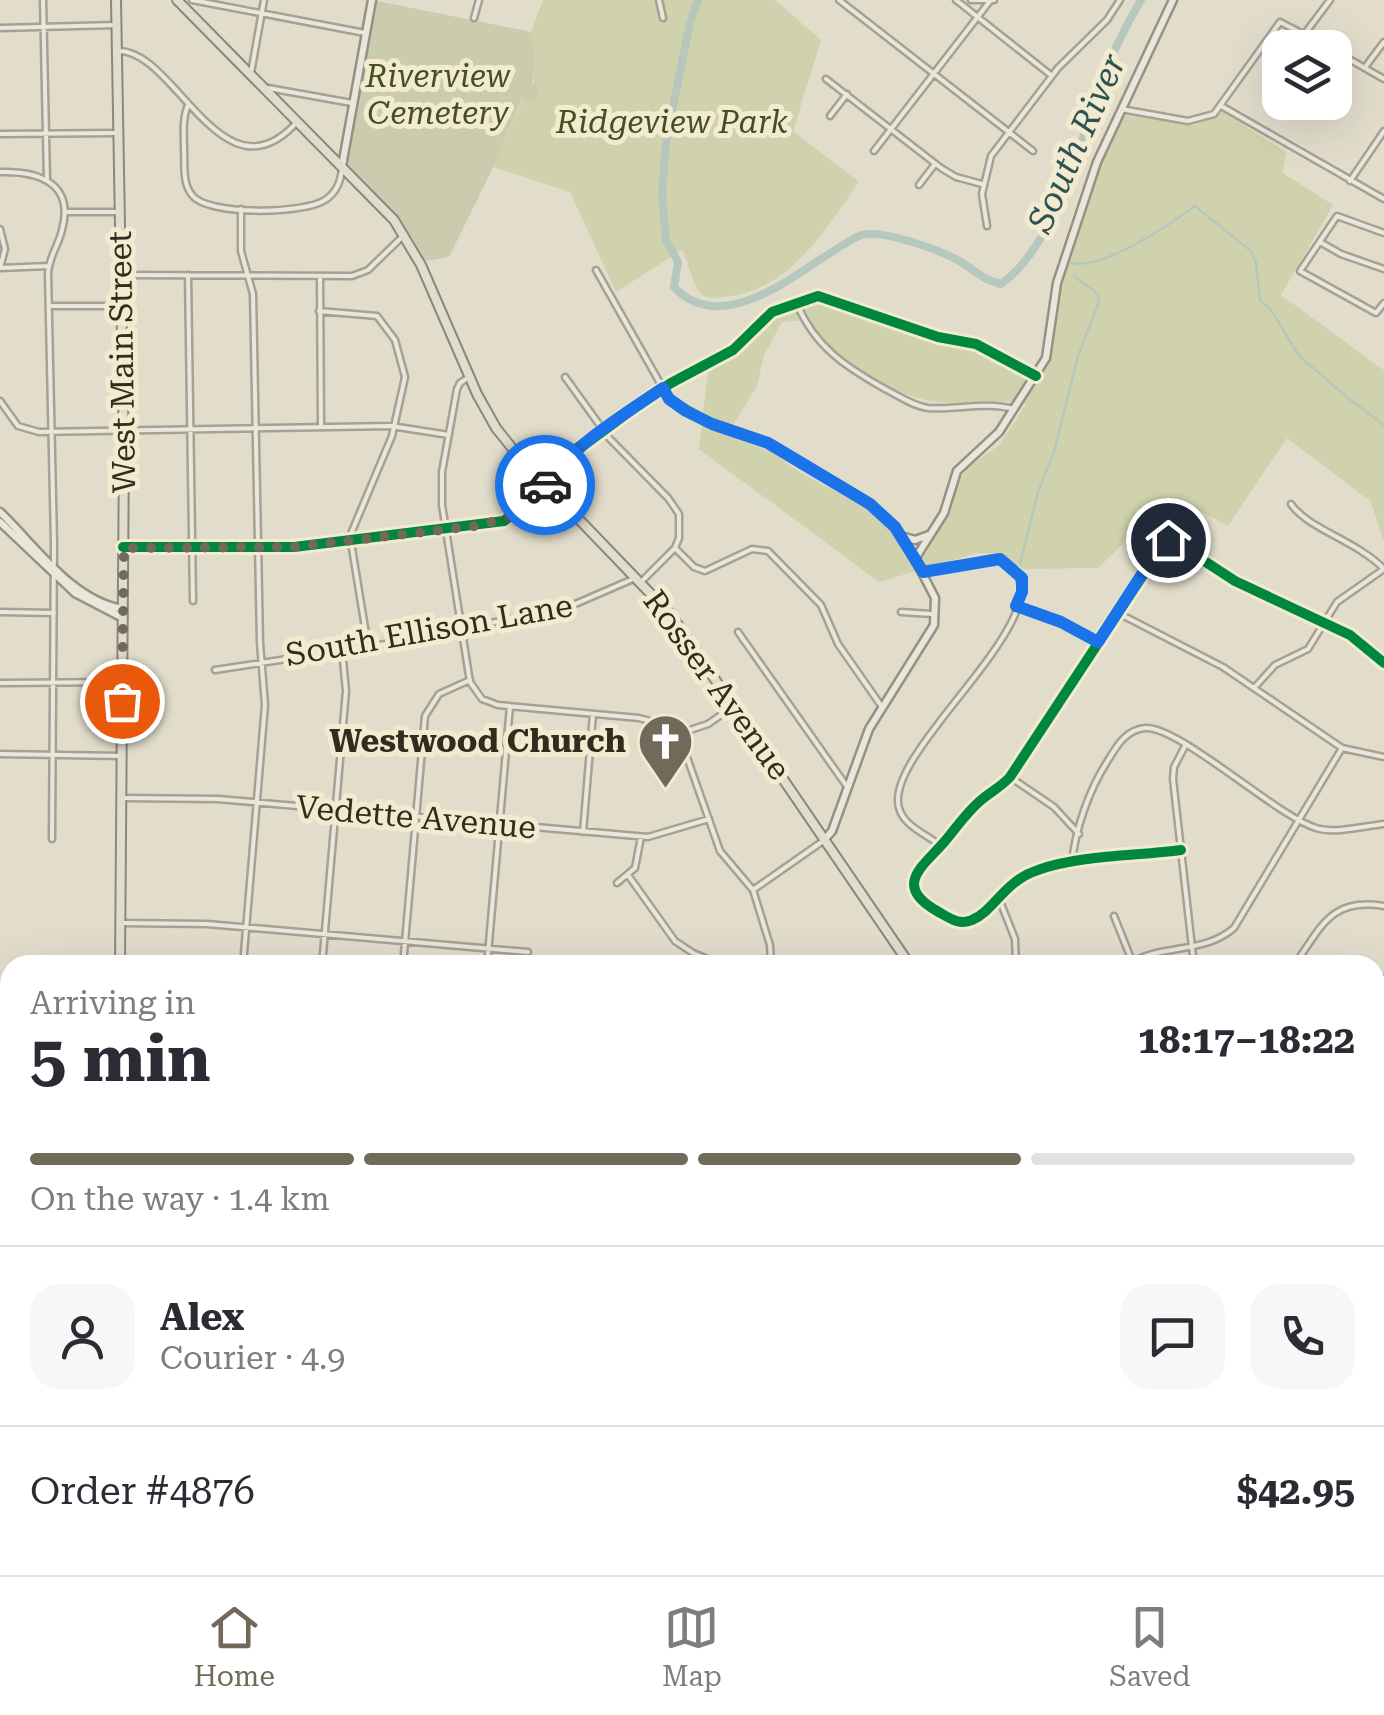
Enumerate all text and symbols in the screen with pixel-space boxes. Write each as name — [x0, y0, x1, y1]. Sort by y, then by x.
map controls — [1262, 30, 1352, 120]
button: layers — [1262, 30, 1352, 120]
water label: South River — [1019, 47, 1135, 240]
park label: Riverview Cemetery — [364, 57, 511, 132]
park label: Ridgeview Park — [555, 103, 789, 141]
street label: West Main Street — [101, 231, 143, 493]
courier — [495, 435, 595, 535]
icon: car — [518, 458, 573, 513]
pin — [1126, 498, 1211, 583]
icon: home — [1141, 513, 1196, 568]
street label: Rosser Avenue — [635, 583, 799, 787]
street label: South Ellison Lane — [283, 586, 575, 674]
pin — [80, 659, 165, 744]
icon: bag — [95, 674, 150, 729]
church icon: Westwood Church — [635, 711, 695, 790]
place label: Westwood Church — [329, 722, 626, 760]
street label: Vedette Avenue — [294, 788, 538, 846]
text: Arriving in — [30, 984, 195, 1022]
text: 18:17–18:22 — [1138, 1018, 1355, 1062]
text: 5 min — [30, 1021, 211, 1097]
text: On the way · 1.4 km — [30, 1180, 330, 1218]
button: person — [30, 1284, 135, 1389]
button: chat — [1120, 1284, 1225, 1389]
button: phone — [1250, 1284, 1355, 1389]
text: Alex — [160, 1295, 244, 1339]
text: Courier · 4.9 — [160, 1339, 345, 1377]
text: Order #4876 — [30, 1469, 255, 1513]
text: $42.95 — [1237, 1469, 1355, 1513]
tab: Home — [194, 1600, 275, 1693]
tab: Map — [662, 1600, 722, 1693]
tab: Saved — [1109, 1600, 1190, 1693]

